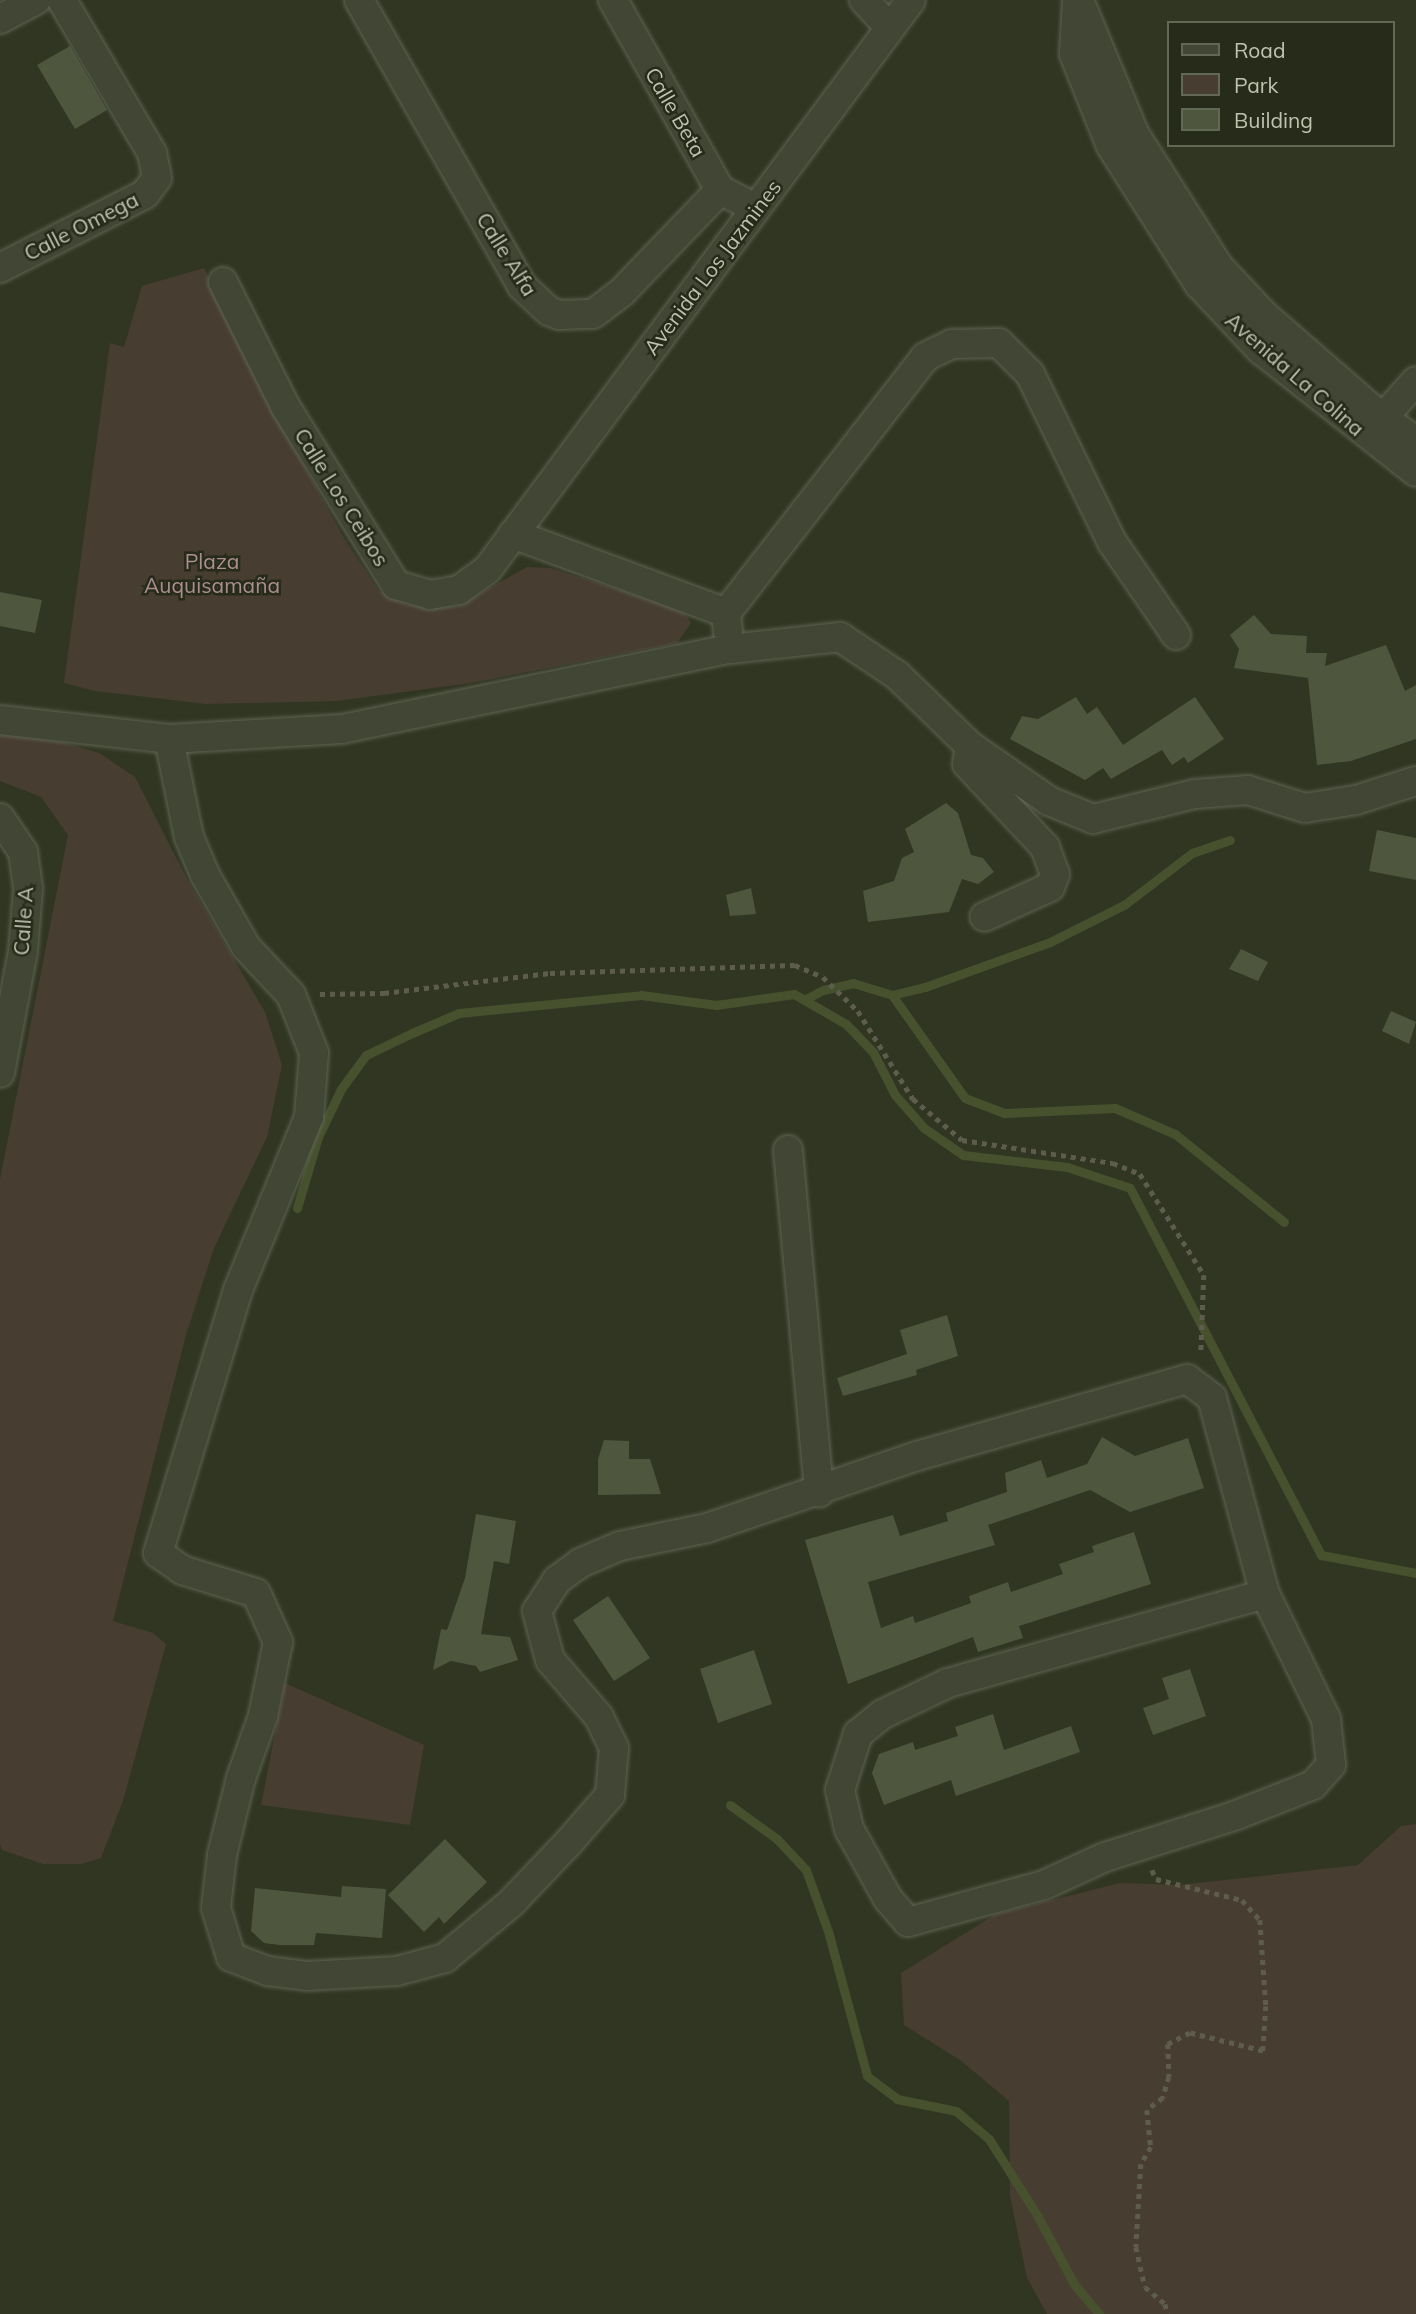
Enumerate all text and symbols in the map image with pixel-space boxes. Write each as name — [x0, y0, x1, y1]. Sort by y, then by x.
legend — [1168, 21, 1395, 147]
text: Road — [1234, 37, 1285, 63]
street label: Calle Beta — [640, 63, 712, 161]
text: Park — [1234, 72, 1278, 98]
text: Building — [1234, 107, 1313, 133]
street label: Avenida Los Jazmines — [638, 175, 786, 359]
street label: Calle Omega — [20, 186, 142, 266]
street label: Calle Alfa — [472, 208, 542, 300]
street label: Avenida La Colina — [1221, 307, 1369, 441]
street label: Calle Los Ceibos — [290, 423, 394, 571]
park label: Plaza Auquisamaña — [144, 548, 280, 598]
street label: Calle A — [8, 886, 38, 956]

